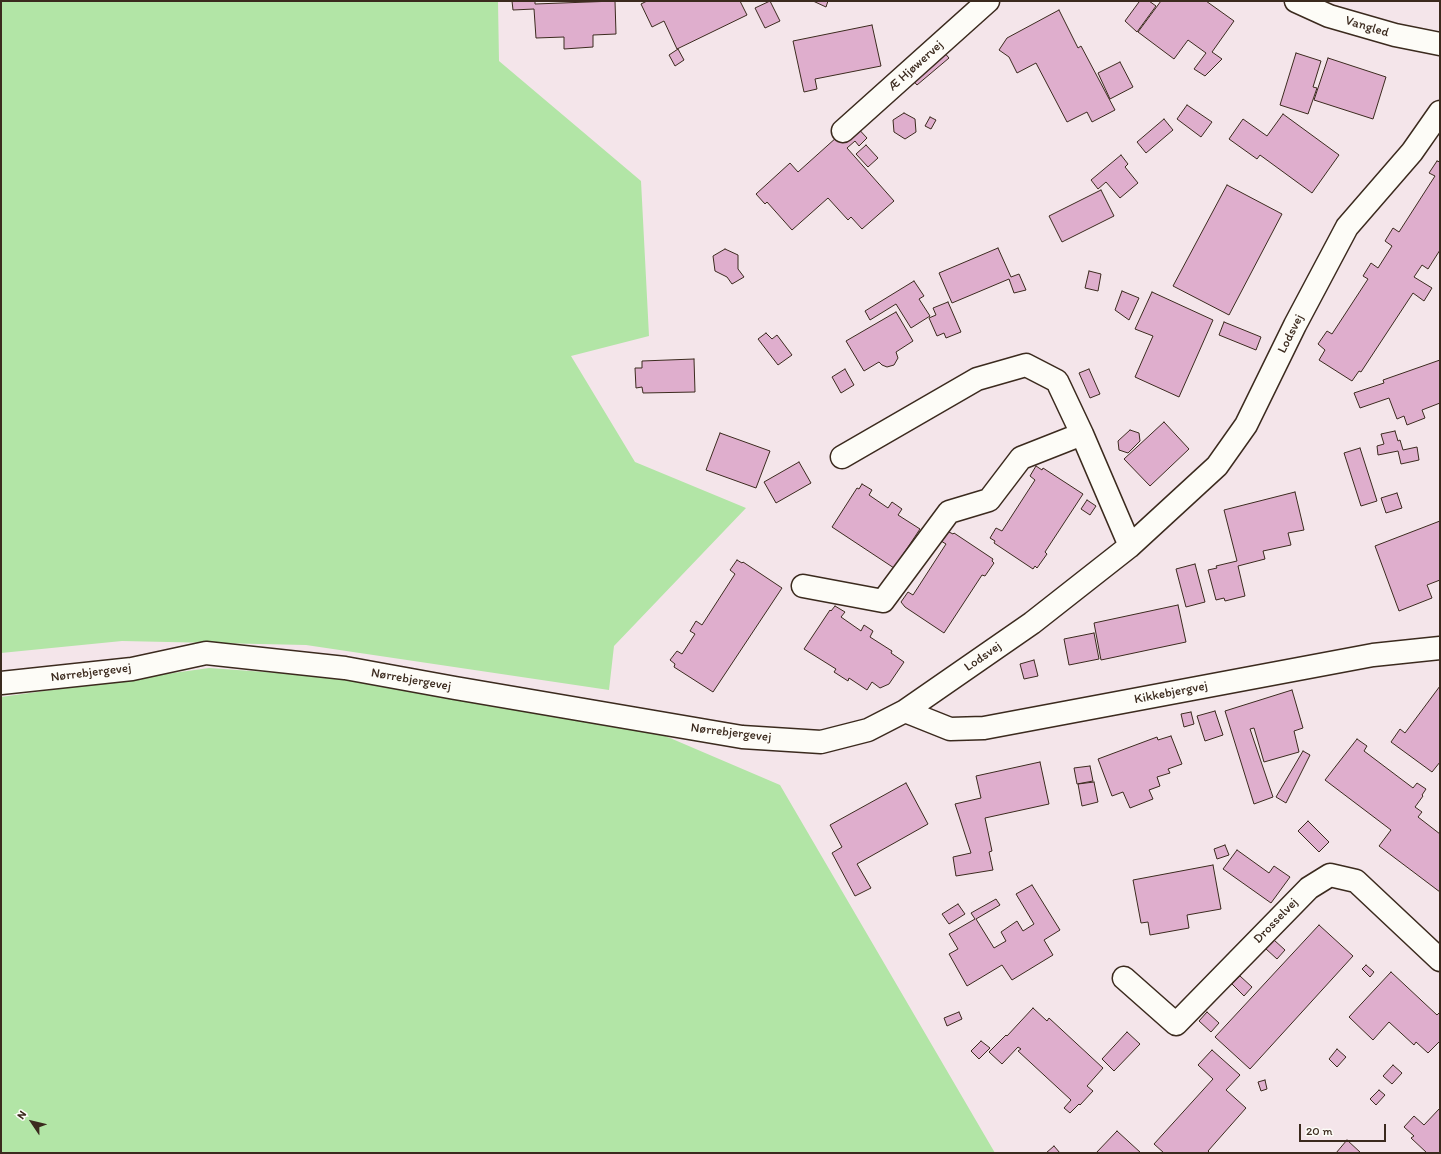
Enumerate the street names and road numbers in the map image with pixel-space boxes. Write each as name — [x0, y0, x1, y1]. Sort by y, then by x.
street label: Vangled — [1343, 13, 1391, 41]
street label: Æ Hjøwervej — [885, 37, 947, 95]
street label: Lodsvej — [1275, 312, 1307, 356]
street label: Lodsvej — [961, 639, 1005, 675]
street label: Nørrebjergevej — [50, 660, 132, 686]
street label: Nørrebjergevej — [370, 665, 452, 695]
street label: Kikkebjergvej — [1133, 678, 1209, 708]
street label: Nørrebjergevej — [690, 720, 772, 746]
street label: Drosselvej — [1250, 895, 1302, 947]

